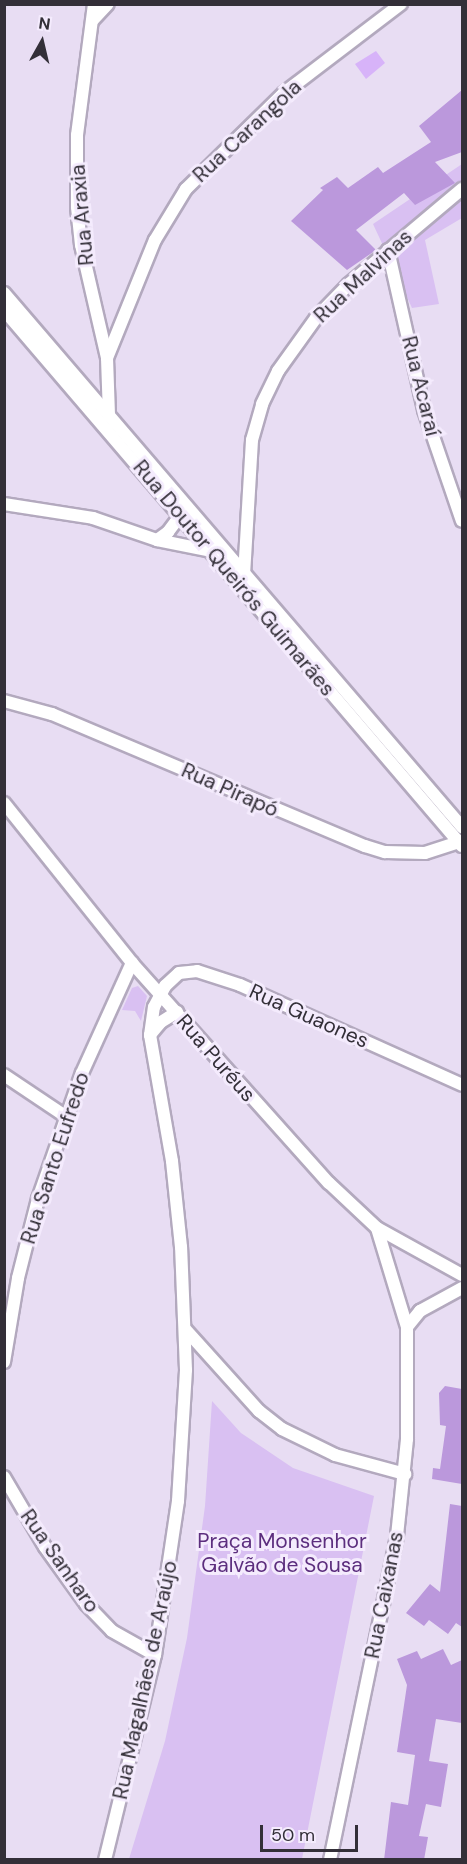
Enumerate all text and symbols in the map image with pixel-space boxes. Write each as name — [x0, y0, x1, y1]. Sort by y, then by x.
north arrow — [12, 12, 72, 72]
text: N — [37, 12, 52, 35]
street label: Rua Carangola — [188, 74, 306, 188]
street label: Rua Araxia — [65, 163, 99, 267]
street label: Rua Malvinas — [309, 224, 417, 328]
street label: Rua Acaraí — [396, 333, 446, 439]
street label: Rua Doutor Queirós Guimarães — [128, 455, 340, 701]
street label: Rua Pirapó — [178, 757, 282, 823]
street label: Rua Guaones — [245, 978, 373, 1054]
street label: Rua Puréus — [171, 1009, 261, 1107]
street label: Rua Santo Eufredo — [15, 1069, 95, 1247]
street label: Rua Sanharo — [15, 1504, 105, 1618]
park label: Praça Monsenhor Galvão de Sousa — [197, 1528, 367, 1578]
street label: Rua Caixanas — [359, 1529, 409, 1661]
street label: Rua Magalhães de Araújo — [107, 1558, 183, 1802]
scale bar — [263, 1813, 360, 1851]
text: 50 m — [271, 1823, 315, 1847]

